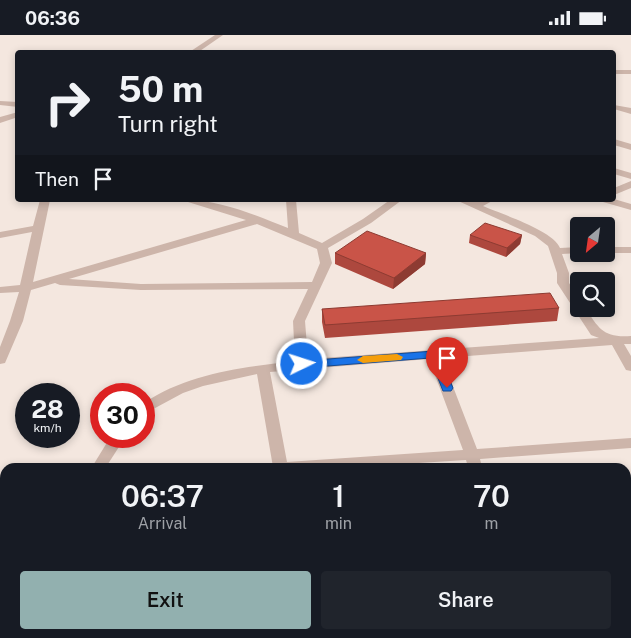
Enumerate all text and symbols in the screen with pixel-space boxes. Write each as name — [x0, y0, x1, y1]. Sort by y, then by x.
text: 06:36 — [25, 7, 80, 29]
text: 50 m — [118, 69, 203, 110]
icon: right — [35, 70, 100, 135]
text: Turn right — [118, 111, 218, 137]
icon: arrive — [89, 165, 117, 193]
text: Then — [35, 168, 79, 190]
north arrow — [570, 217, 615, 263]
map controls — [570, 217, 615, 317]
button: search — [570, 272, 615, 317]
position arrow — [275, 337, 327, 389]
pin — [426, 337, 468, 388]
icon: arrive — [433, 344, 461, 372]
speed limit sign: 30 — [90, 383, 155, 448]
text: 28 — [31, 394, 64, 424]
text: km/h — [33, 421, 62, 435]
text: 06:37 — [121, 478, 204, 514]
text: 1 — [332, 478, 345, 514]
text: 70 — [473, 478, 510, 514]
text: Arrival — [138, 514, 187, 533]
text: min — [325, 514, 352, 533]
text: m — [485, 514, 498, 533]
button: Exit — [20, 571, 311, 629]
button: Share — [321, 571, 611, 629]

